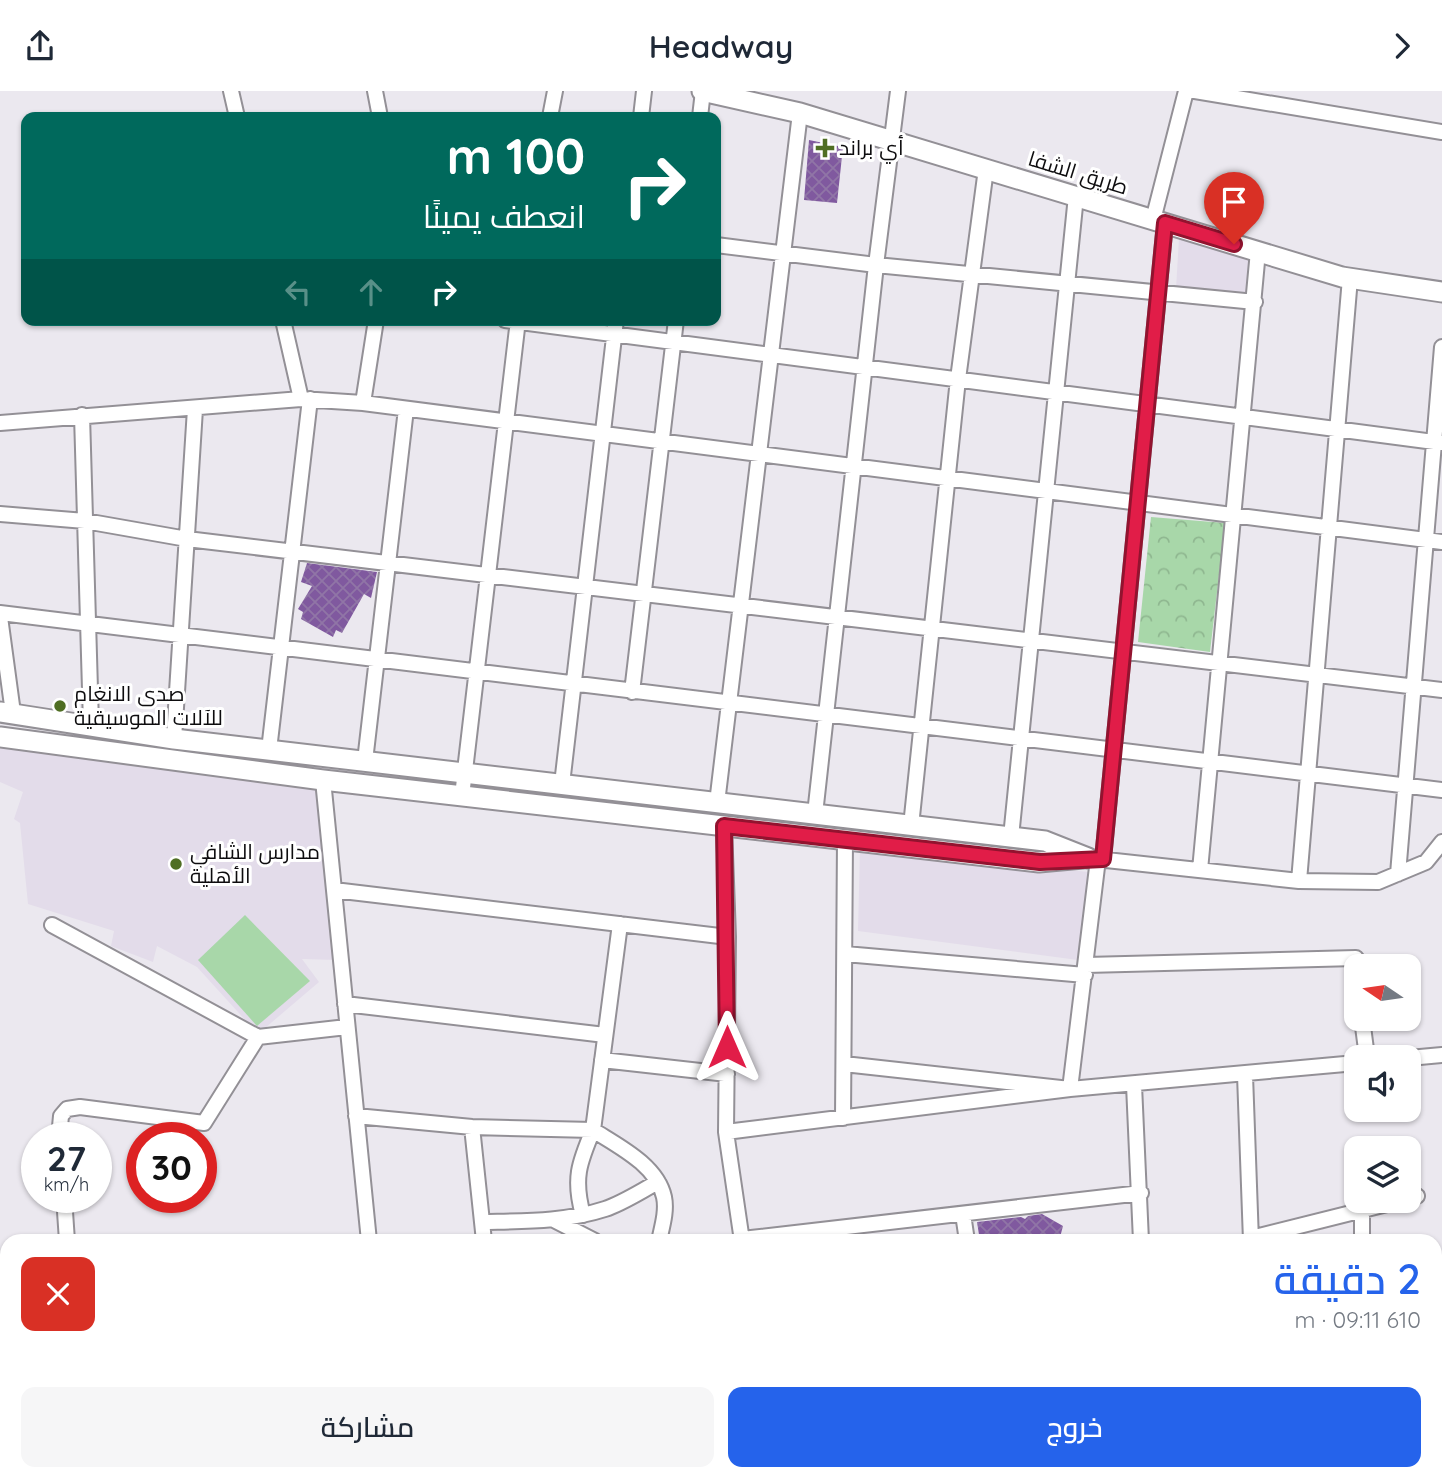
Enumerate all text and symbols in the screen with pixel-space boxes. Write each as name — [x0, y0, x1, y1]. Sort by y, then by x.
text: Headway — [649, 26, 793, 66]
icon: share — [21, 27, 59, 65]
icon: forward — [1383, 27, 1421, 65]
text: 100 m — [447, 125, 585, 186]
place label: أي براند — [839, 134, 904, 164]
icon: right — [609, 140, 700, 231]
marker: أي براند — [817, 140, 833, 156]
street label: طريق الشفا — [1025, 145, 1131, 200]
pin — [1204, 172, 1264, 244]
icon: arrive — [1215, 183, 1253, 221]
text: انعطف يمينًا — [423, 196, 585, 236]
icon: left — [279, 273, 317, 311]
icon: ahead — [352, 273, 390, 311]
icon: right — [425, 273, 463, 311]
place label: صدى الانغام للآلات الموسيقية — [74, 680, 223, 730]
marker: صدى الانغام للآلات الموسيقية — [52, 698, 68, 714]
place label: مدارس الشافي الأهلية — [190, 838, 320, 888]
marker: مدارس الشافي الأهلية — [168, 856, 184, 872]
north arrow — [1344, 954, 1421, 1031]
map controls — [1344, 954, 1421, 1213]
position arrow — [690, 1010, 764, 1084]
button: sound — [1344, 1045, 1421, 1122]
speed limit sign: 30 — [126, 1122, 217, 1213]
text: 27 — [47, 1136, 86, 1180]
button: layers — [1344, 1136, 1421, 1213]
text: km/h — [44, 1173, 89, 1196]
text: 2 دقيقة — [1274, 1252, 1421, 1305]
button: close — [21, 1257, 95, 1331]
text: 610 m · 09:11 — [1294, 1305, 1421, 1334]
button: مشاركة — [21, 1387, 714, 1467]
button: خروج — [728, 1387, 1421, 1467]

